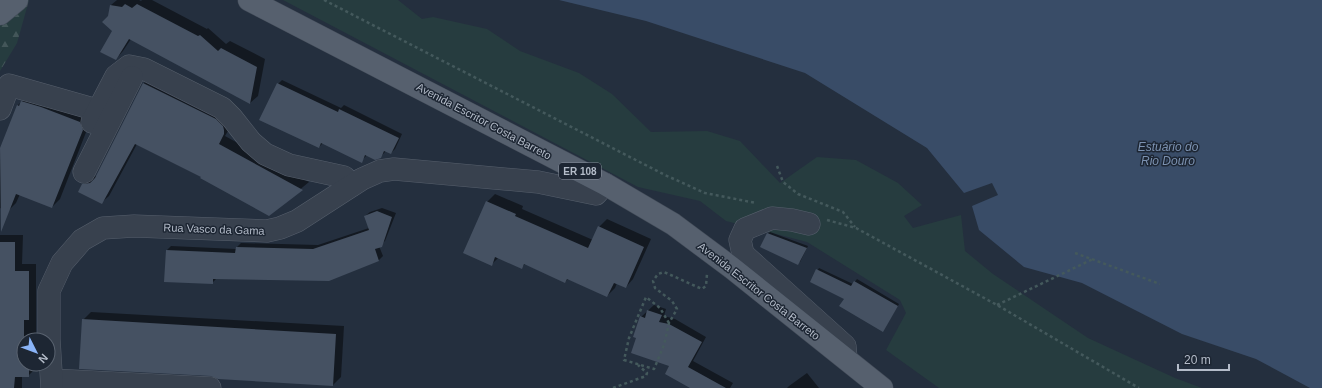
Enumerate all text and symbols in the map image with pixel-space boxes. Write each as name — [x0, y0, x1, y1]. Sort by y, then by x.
street label: Avenida Escritor Costa Barreto — [415, 80, 553, 162]
water label: Estuário do Rio Douro — [1138, 140, 1199, 168]
road number: ER 108 — [559, 163, 601, 179]
street label: Rua Vasco da Gama — [163, 221, 266, 237]
street label: Avenida Escritor Costa Barreto — [696, 240, 822, 342]
north arrow — [16, 332, 56, 372]
scale bar — [1178, 346, 1229, 372]
text: N — [36, 352, 51, 366]
text: 20 m — [1184, 353, 1211, 367]

